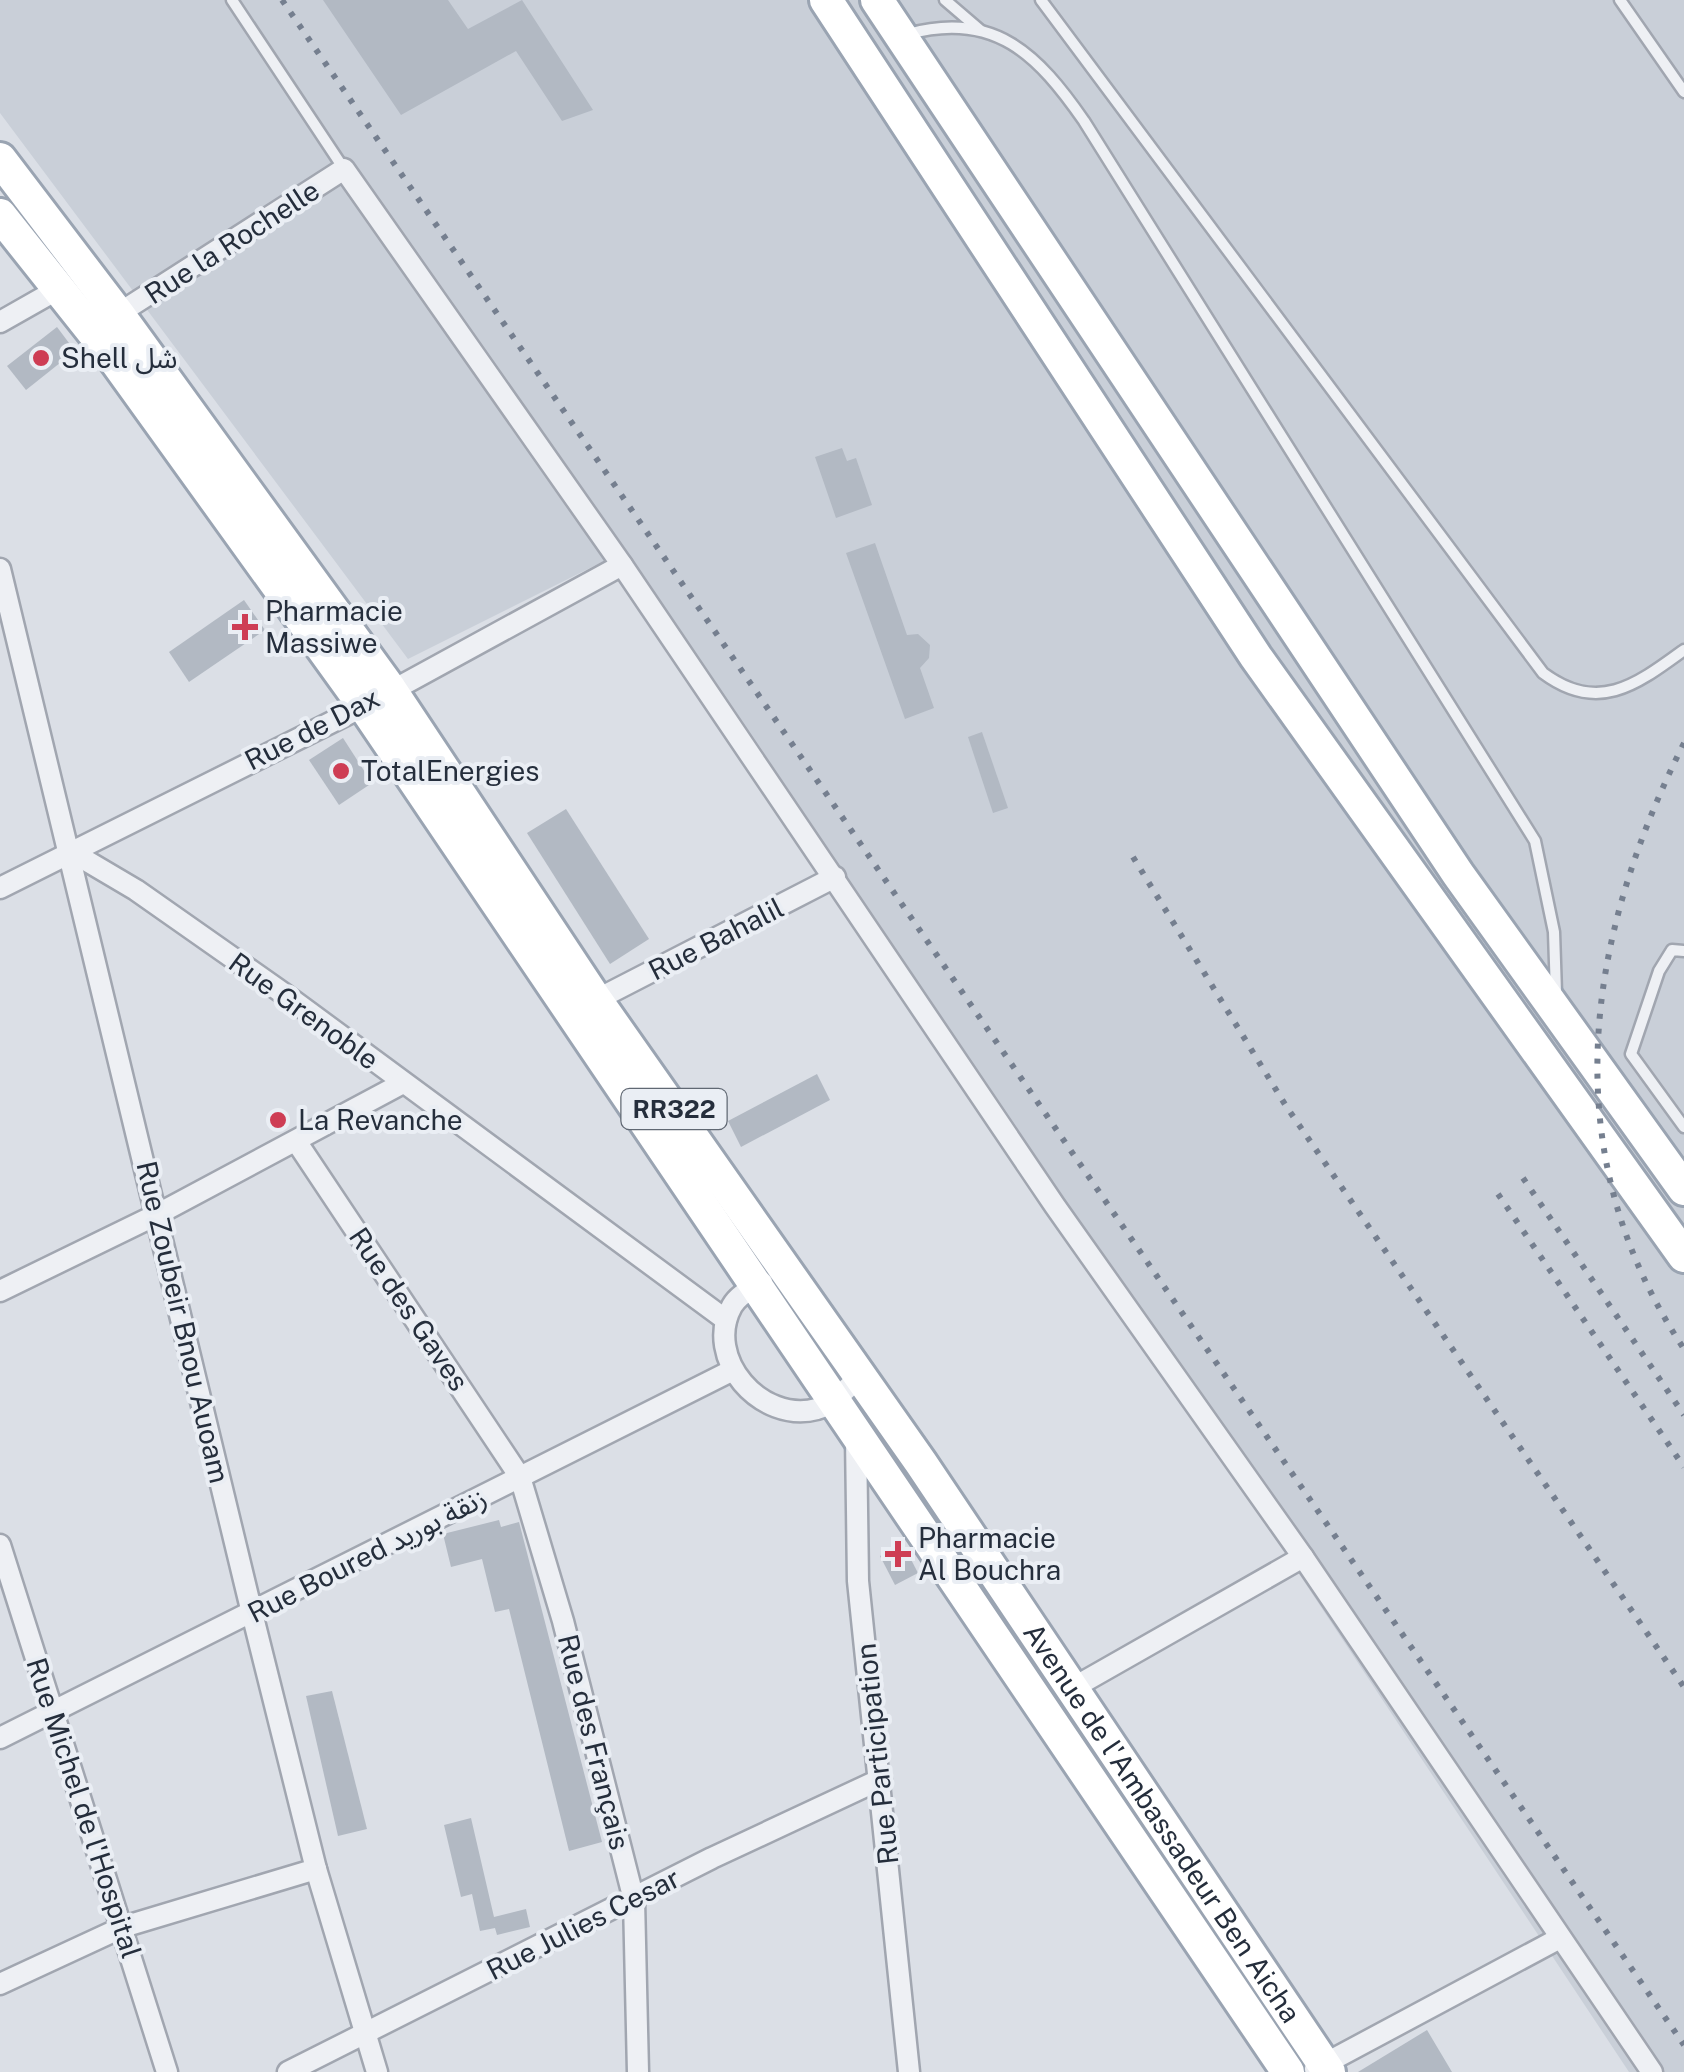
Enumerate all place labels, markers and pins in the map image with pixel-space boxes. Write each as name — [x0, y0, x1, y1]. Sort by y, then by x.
place label: Shell شل — [61, 341, 178, 375]
marker: Shell شل — [30, 347, 52, 369]
place label: Pharmacie Massiwe — [265, 594, 403, 659]
marker: Pharmacie Massiwe — [234, 616, 256, 638]
place label: TotalEnergies — [361, 754, 539, 787]
marker: TotalEnergies — [330, 760, 352, 782]
place label: La Revanche — [298, 1103, 463, 1136]
marker: La Revanche — [267, 1109, 289, 1131]
place label: Pharmacie Al Bouchra — [918, 1521, 1061, 1586]
marker: Pharmacie Al Bouchra — [887, 1543, 909, 1565]

